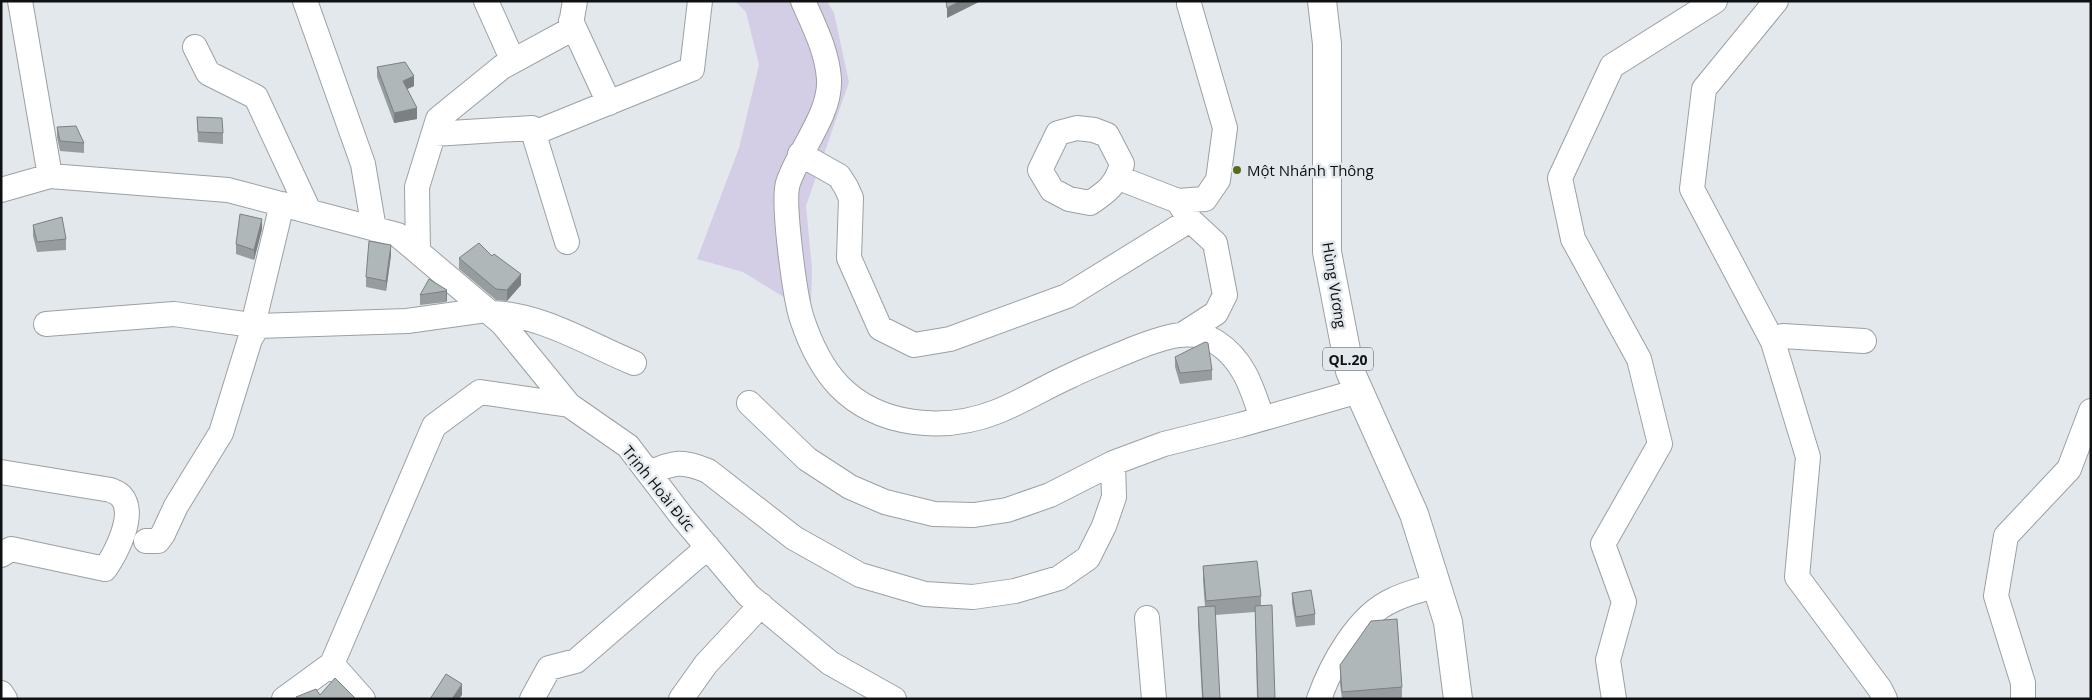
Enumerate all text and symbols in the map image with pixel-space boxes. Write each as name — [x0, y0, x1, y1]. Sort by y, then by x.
place label: Một Nhánh Thông — [1247, 160, 1374, 180]
marker: Một Nhánh Thông — [1231, 164, 1243, 176]
street label: Hùng Vương — [1318, 241, 1352, 329]
road number: QL.20 — [1323, 348, 1373, 370]
street label: Trịnh Hoài Đức — [618, 441, 700, 535]

